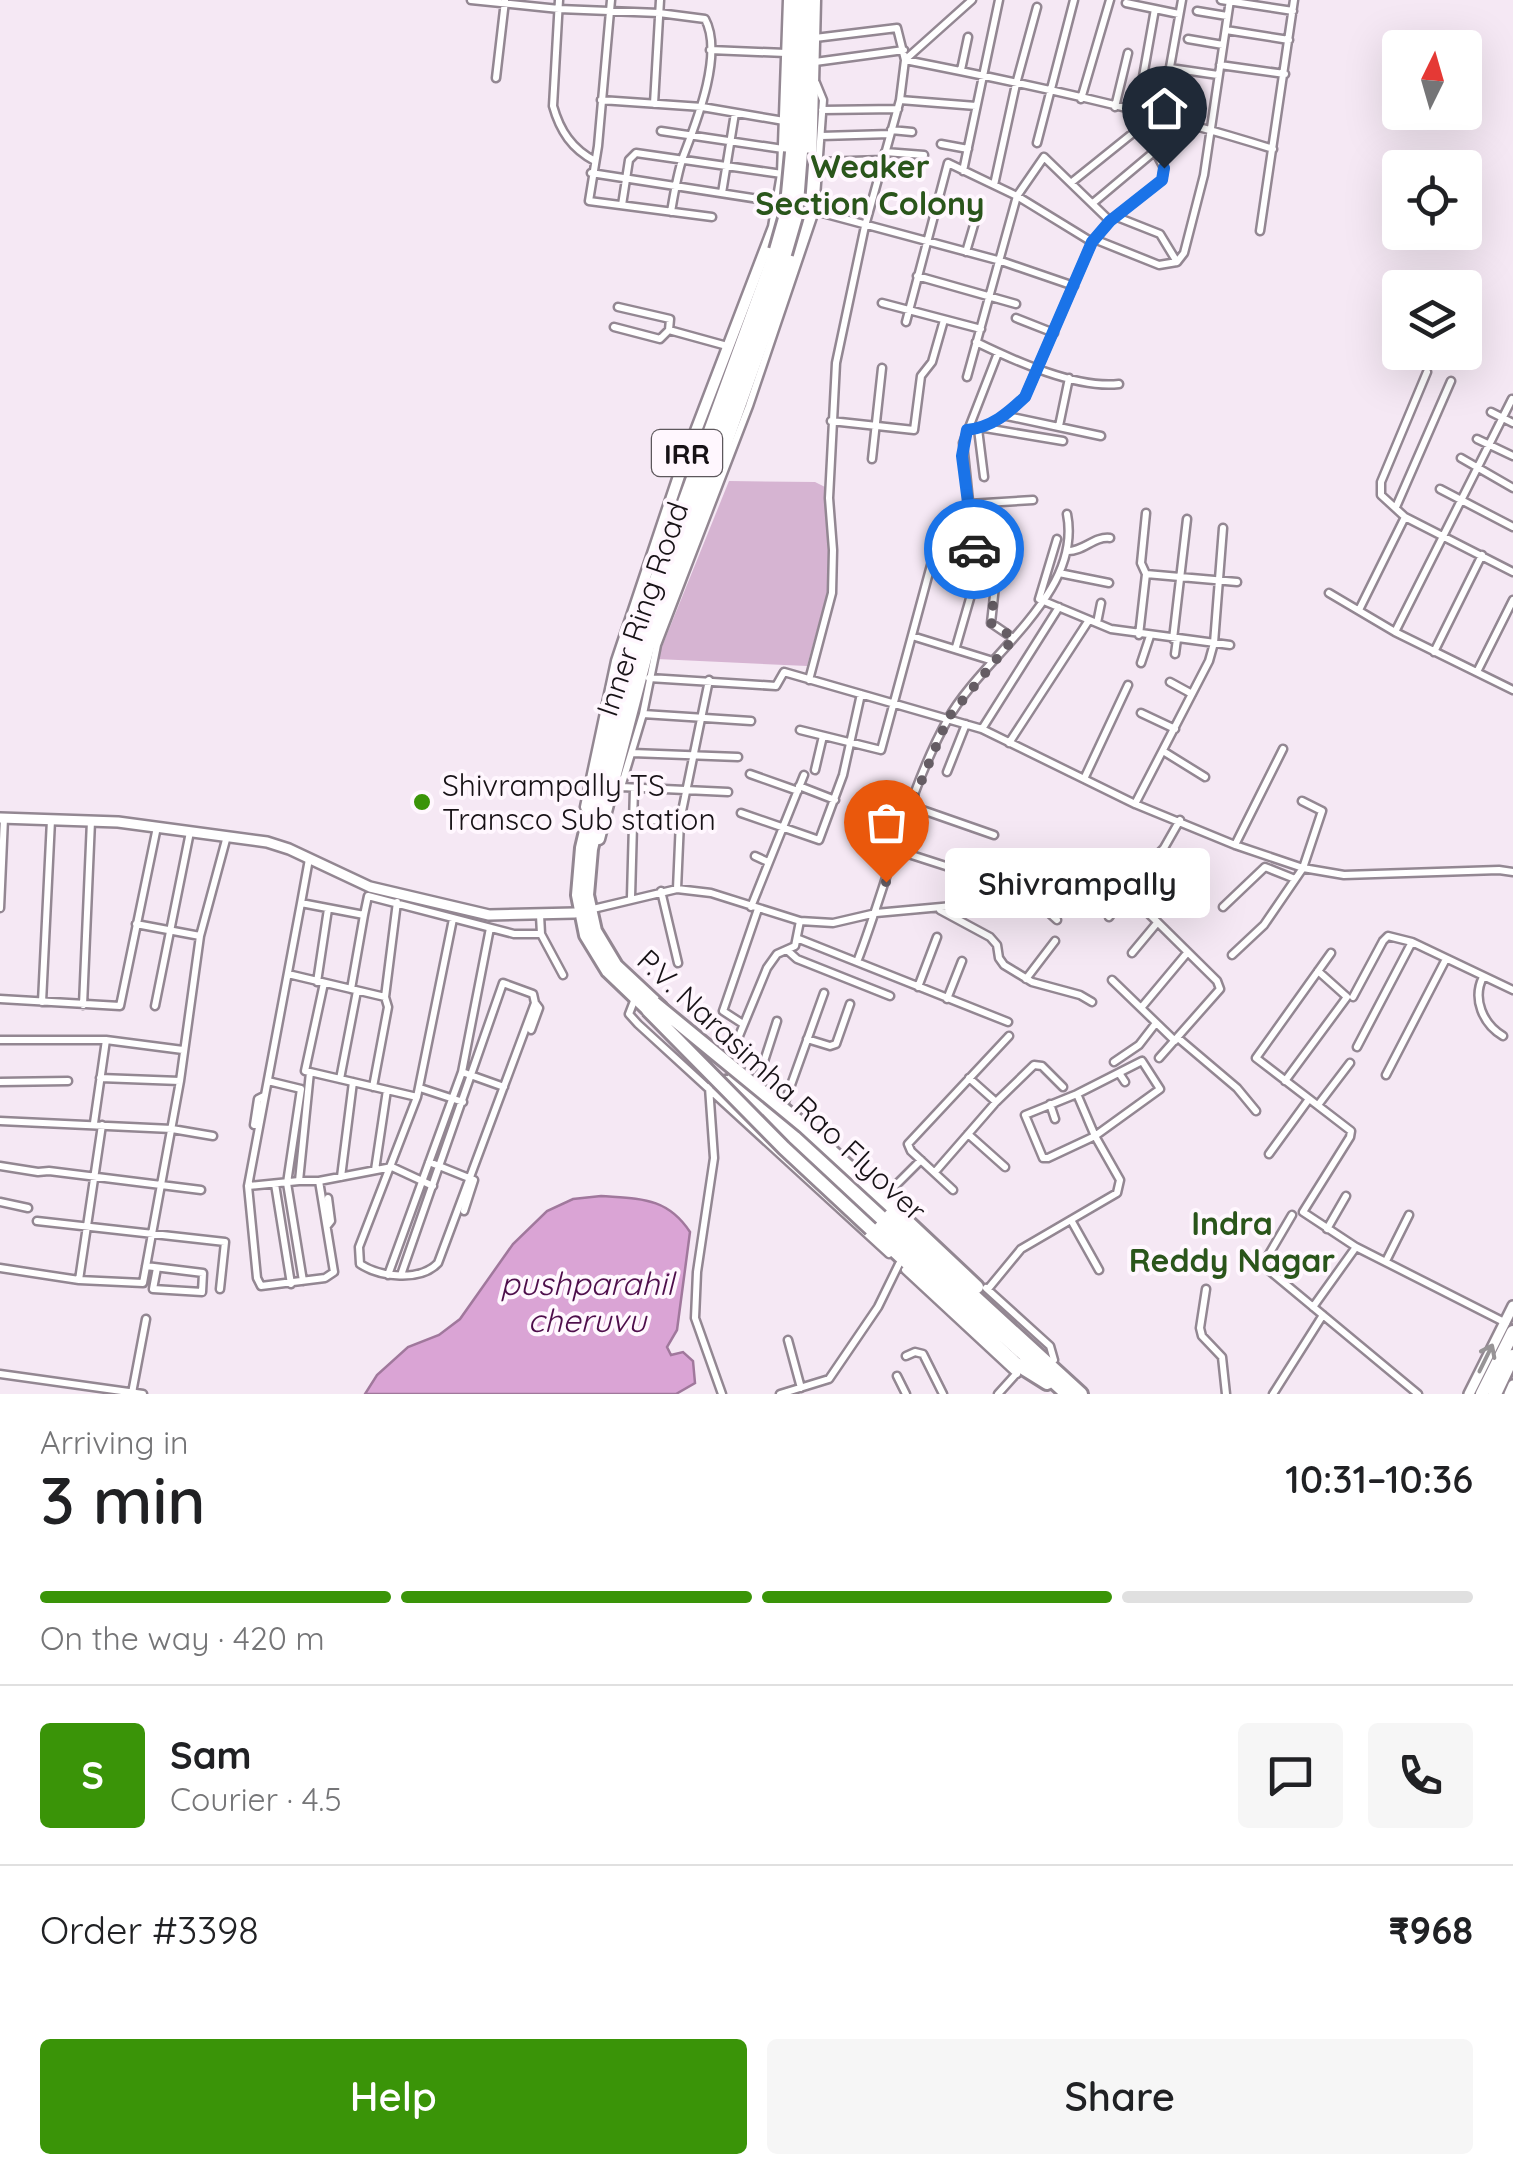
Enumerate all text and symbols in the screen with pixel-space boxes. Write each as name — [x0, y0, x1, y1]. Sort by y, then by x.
north arrow — [1382, 30, 1482, 130]
map controls — [1382, 30, 1482, 370]
pin — [1122, 66, 1207, 169]
icon: home — [1137, 81, 1192, 136]
district label: Weaker Section Colony — [755, 146, 985, 223]
button: locate — [1382, 150, 1482, 250]
button: layers — [1382, 270, 1482, 370]
road number: IRR — [652, 430, 722, 476]
street label: Inner Ring Road — [588, 497, 696, 721]
courier — [924, 499, 1024, 599]
icon: car — [947, 522, 1002, 577]
place label: Shivrampally TS Transco Sub station — [442, 766, 716, 838]
pin — [844, 780, 929, 883]
marker: Shivrampally TS Transco Sub station — [411, 791, 433, 813]
icon: bag — [859, 795, 914, 850]
callout: Shivrampally — [946, 847, 1211, 917]
text: Shivrampally — [978, 863, 1177, 903]
street label: P.V. Narasimha Rao Flyover — [629, 941, 935, 1229]
district label: Indra Reddy Nagar — [1129, 1203, 1335, 1280]
water label: pushparahil cheruvu — [500, 1263, 677, 1340]
one-way arrow — [1477, 1343, 1496, 1373]
text: Arriving in — [40, 1422, 189, 1462]
text: 10:31–10:36 — [1285, 1455, 1473, 1503]
text: 3 min — [40, 1459, 206, 1540]
text: On the way · 420 m — [40, 1618, 325, 1658]
button: chat — [1238, 1723, 1343, 1828]
button: phone — [1368, 1723, 1473, 1828]
text: Sam — [170, 1731, 252, 1779]
text: S — [81, 1751, 104, 1799]
text: Courier · 4.5 — [170, 1779, 342, 1819]
text: Order #3398 — [40, 1906, 259, 1954]
text: ₹968 — [1389, 1906, 1473, 1954]
button: Help — [40, 2039, 747, 2154]
button: Share — [767, 2039, 1473, 2154]

